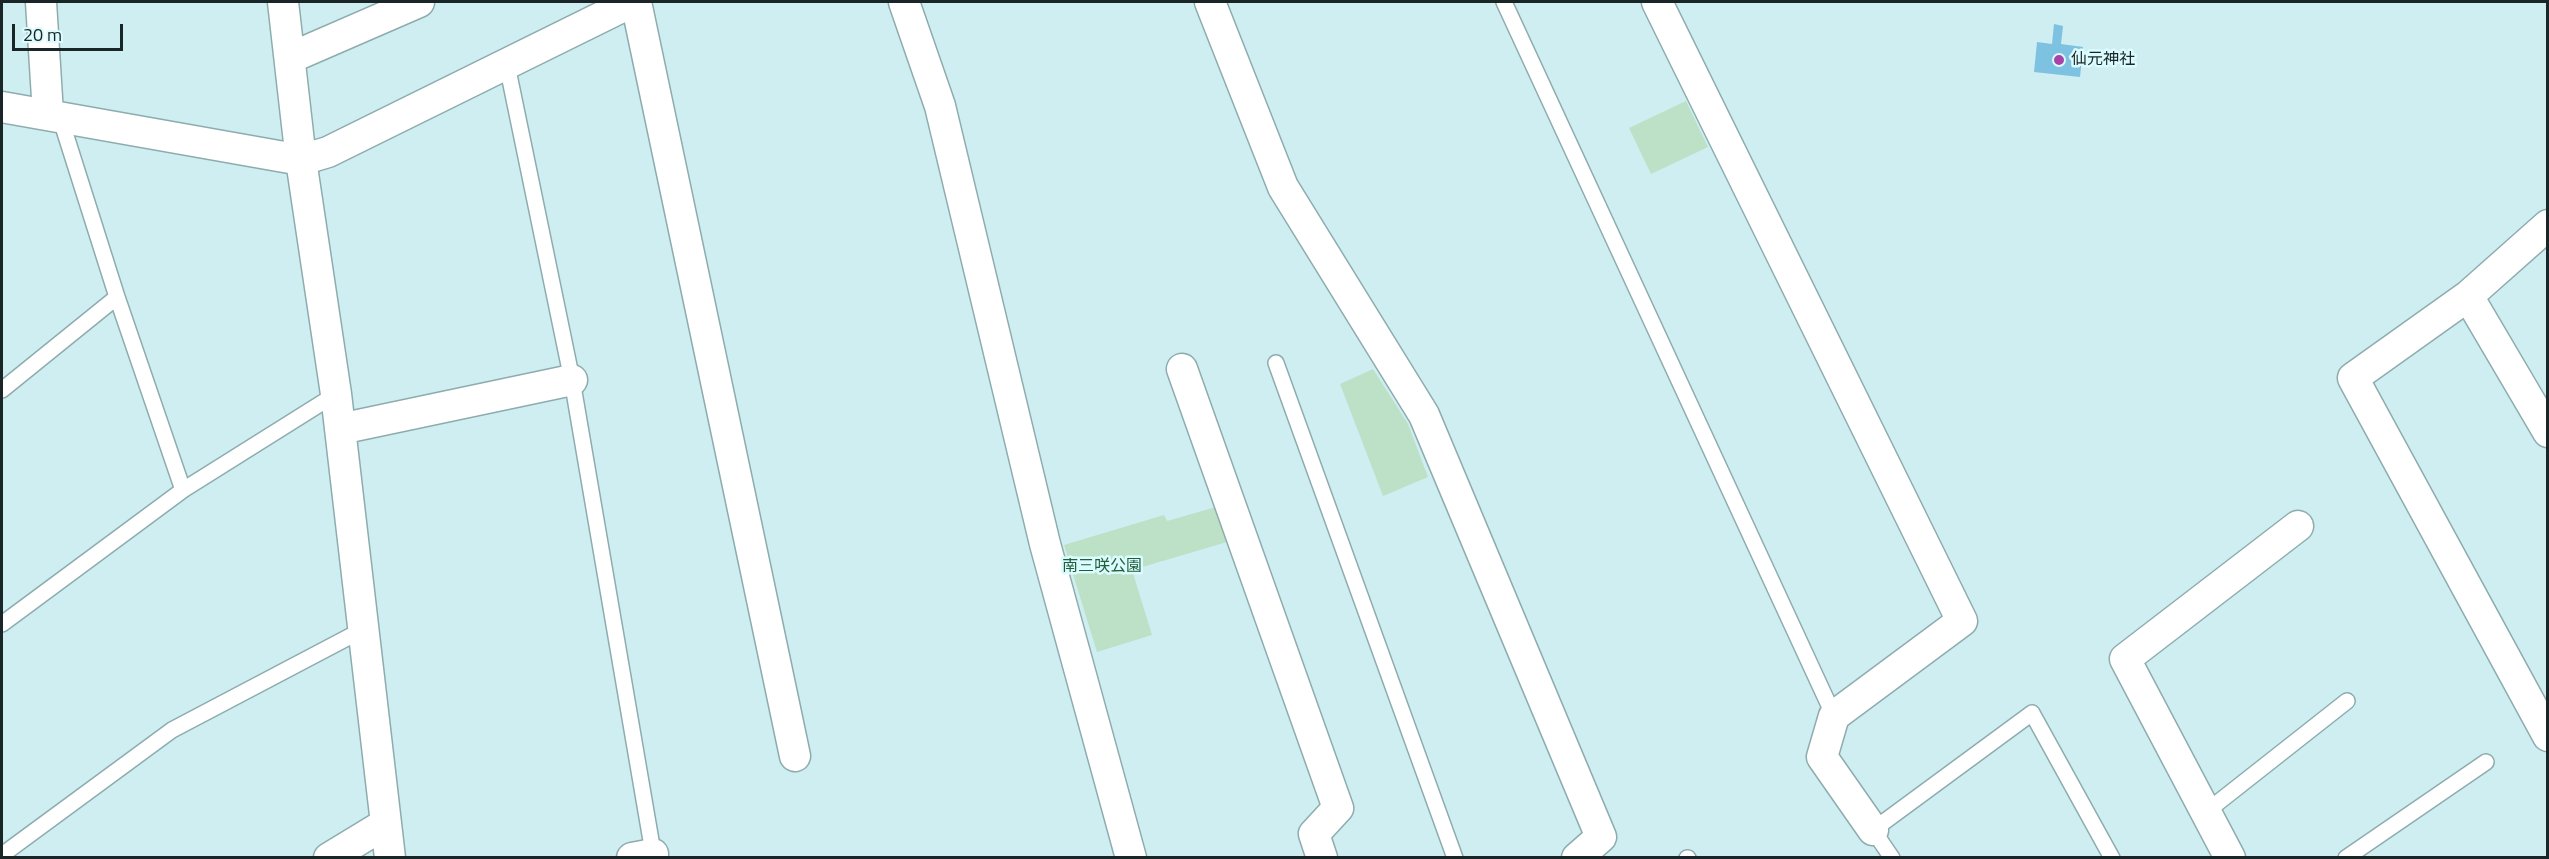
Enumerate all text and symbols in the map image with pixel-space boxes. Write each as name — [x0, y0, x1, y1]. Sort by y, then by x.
scale bar — [15, 12, 126, 50]
text: 20 m — [23, 21, 62, 48]
place label: 仙元神社 — [2071, 50, 2135, 70]
marker: 仙元神社 — [2052, 53, 2066, 67]
park label: 南三咲公園 — [1062, 557, 1142, 577]

